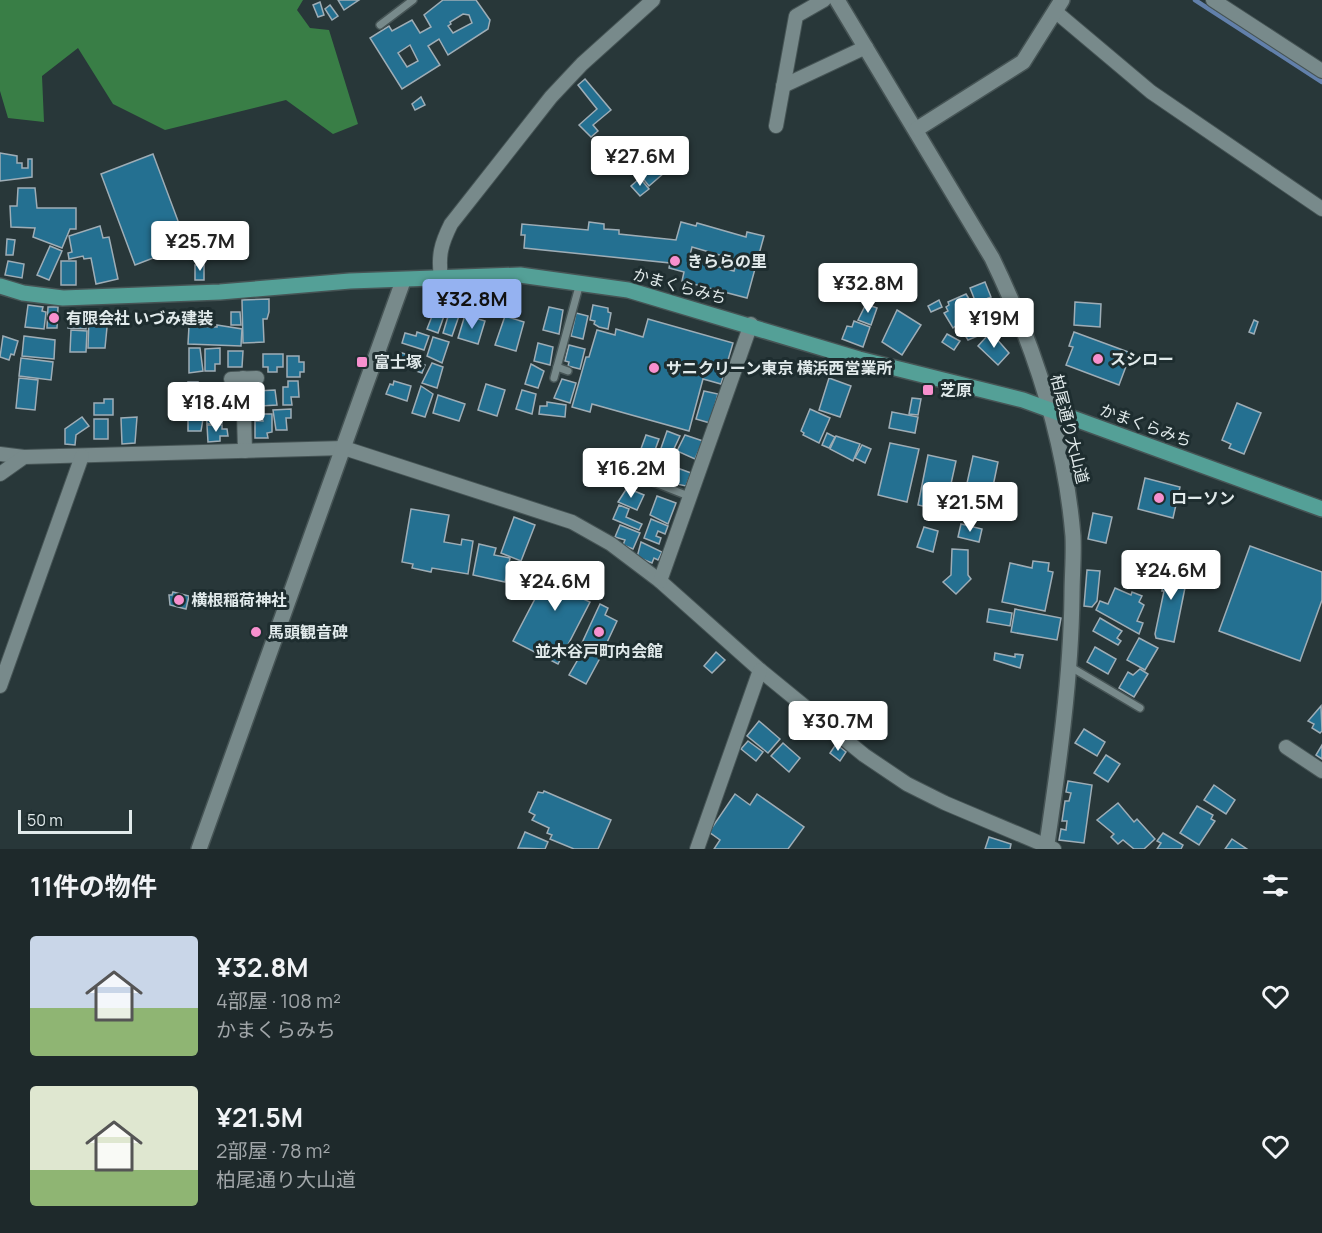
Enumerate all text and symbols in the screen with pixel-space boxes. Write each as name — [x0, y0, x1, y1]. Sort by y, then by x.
pin: ¥27.6M — [591, 136, 689, 187]
text: ¥27.6M — [605, 142, 675, 169]
pin: ¥25.7M — [151, 221, 249, 272]
text: ¥25.7M — [165, 227, 235, 254]
place label: きららの里 — [687, 250, 767, 272]
marker: きららの里 — [668, 254, 682, 268]
street label: かまくらみち — [631, 263, 729, 309]
pin: ¥32.8M — [819, 263, 917, 314]
text: ¥32.8M — [832, 269, 904, 296]
pin: ¥32.8M — [423, 279, 521, 330]
text: ¥32.8M — [436, 285, 508, 312]
pin: ¥19M — [958, 298, 1030, 349]
text: ¥19M — [969, 304, 1019, 331]
place label: 有限会社 いづみ建装 — [66, 307, 213, 329]
marker: 有限会社 いづみ建装 — [47, 311, 61, 325]
place label: スシロー — [1110, 348, 1174, 370]
place label: 富士塚 — [374, 351, 422, 373]
marker: スシロー — [1091, 352, 1105, 366]
marker: 富士塚 — [355, 355, 369, 369]
place label: サニクリーン東京 横浜西営業所 — [666, 357, 892, 379]
marker: サニクリーン東京 横浜西営業所 — [647, 361, 661, 375]
street label: 柏尾通り大山道 — [1046, 372, 1094, 486]
place label: 芝原 — [940, 379, 972, 401]
pin: ¥18.4M — [167, 382, 265, 433]
marker: 芝原 — [921, 383, 935, 397]
text: ¥18.4M — [182, 388, 250, 415]
street label: かまくらみち — [1097, 398, 1195, 452]
pin: ¥16.2M — [582, 448, 680, 499]
text: ¥16.2M — [597, 454, 665, 481]
pin: ¥21.5M — [921, 482, 1019, 533]
place label: ローソン — [1171, 487, 1235, 509]
text: ¥21.5M — [937, 488, 1004, 515]
marker: ローソン — [1152, 491, 1166, 505]
pin: ¥24.6M — [1122, 550, 1220, 601]
text: ¥24.6M — [1135, 556, 1207, 583]
pin: ¥24.6M — [506, 561, 604, 612]
text: ¥24.6M — [519, 567, 591, 594]
place label: 横根稲荷神社 — [191, 589, 287, 611]
marker: 横根稲荷神社 — [172, 593, 186, 607]
place label: 馬頭観音碑 — [268, 621, 348, 643]
marker: 馬頭観音碑 — [249, 625, 263, 639]
marker: 並木谷戸町内会館 — [592, 625, 606, 639]
place label: 並木谷戸町内会館 — [535, 640, 663, 662]
pin: ¥30.7M — [789, 701, 887, 752]
text: ¥30.7M — [803, 707, 873, 734]
scale bar — [18, 807, 132, 834]
text: 50 m — [27, 809, 63, 831]
text: 11件の物件 — [30, 868, 157, 904]
icon: filters — [1259, 869, 1292, 902]
text: ¥32.8M — [216, 949, 309, 985]
icon: home — [78, 960, 150, 1032]
icon: heart — [1259, 980, 1292, 1013]
text: 4部屋 · 108 m² — [216, 987, 341, 1014]
text: かまくらみち — [216, 1016, 336, 1043]
text: ¥21.5M — [216, 1099, 303, 1135]
icon: home — [78, 1110, 150, 1182]
icon: heart — [1259, 1130, 1292, 1163]
text: 2部屋 · 78 m² — [216, 1137, 331, 1164]
text: 柏尾通り大山道 — [216, 1166, 356, 1193]

